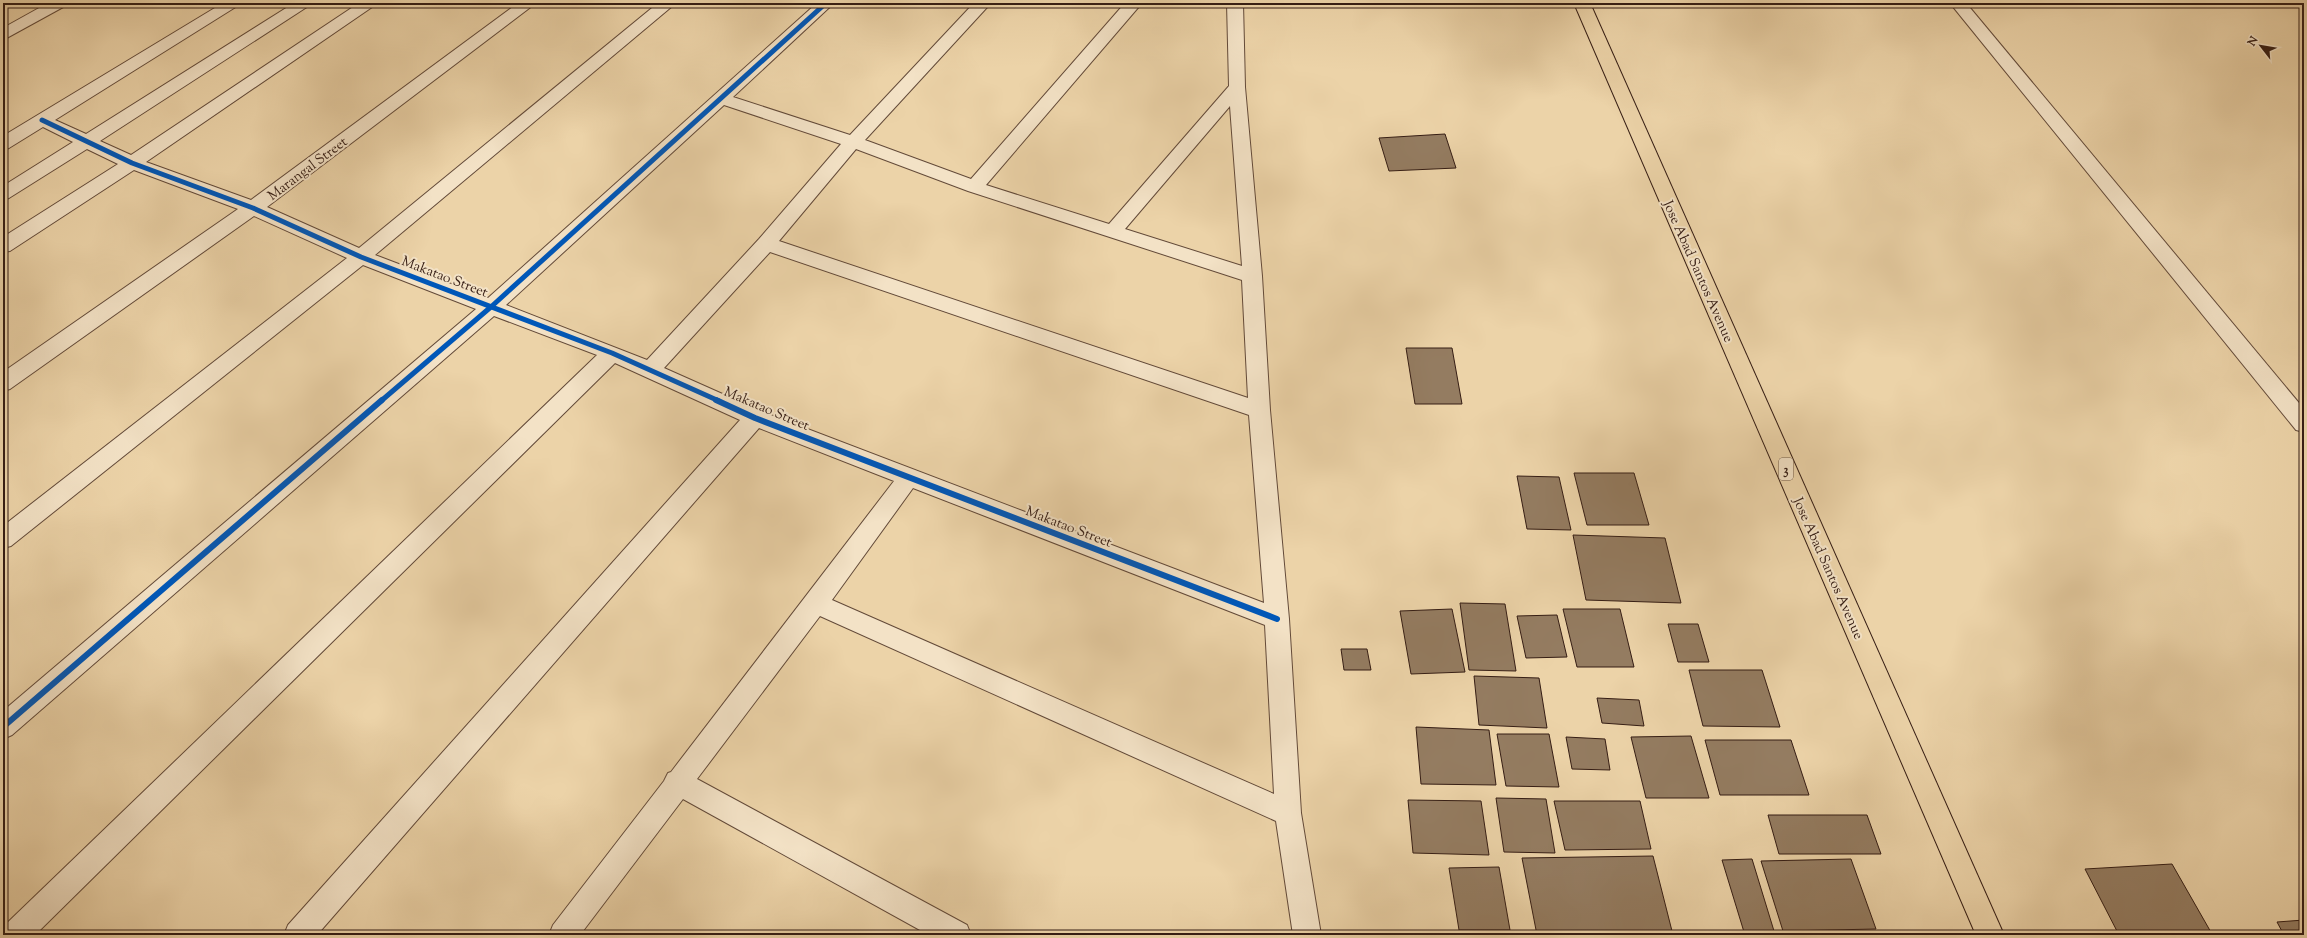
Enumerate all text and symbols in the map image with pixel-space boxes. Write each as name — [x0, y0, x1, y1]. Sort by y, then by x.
north arrow — [2241, 26, 2281, 66]
text: N — [2244, 33, 2263, 50]
street label: Marangal Street — [264, 133, 352, 206]
street label: Jose Abad Santos Avenue — [1656, 197, 1738, 346]
street label: Makatao Street — [398, 252, 491, 304]
street label: Makatao Street — [720, 383, 812, 437]
road number: 3 — [1779, 458, 1793, 480]
street label: Jose Abad Santos Avenue — [1786, 494, 1868, 643]
street label: Makatao Street — [1022, 502, 1115, 554]

